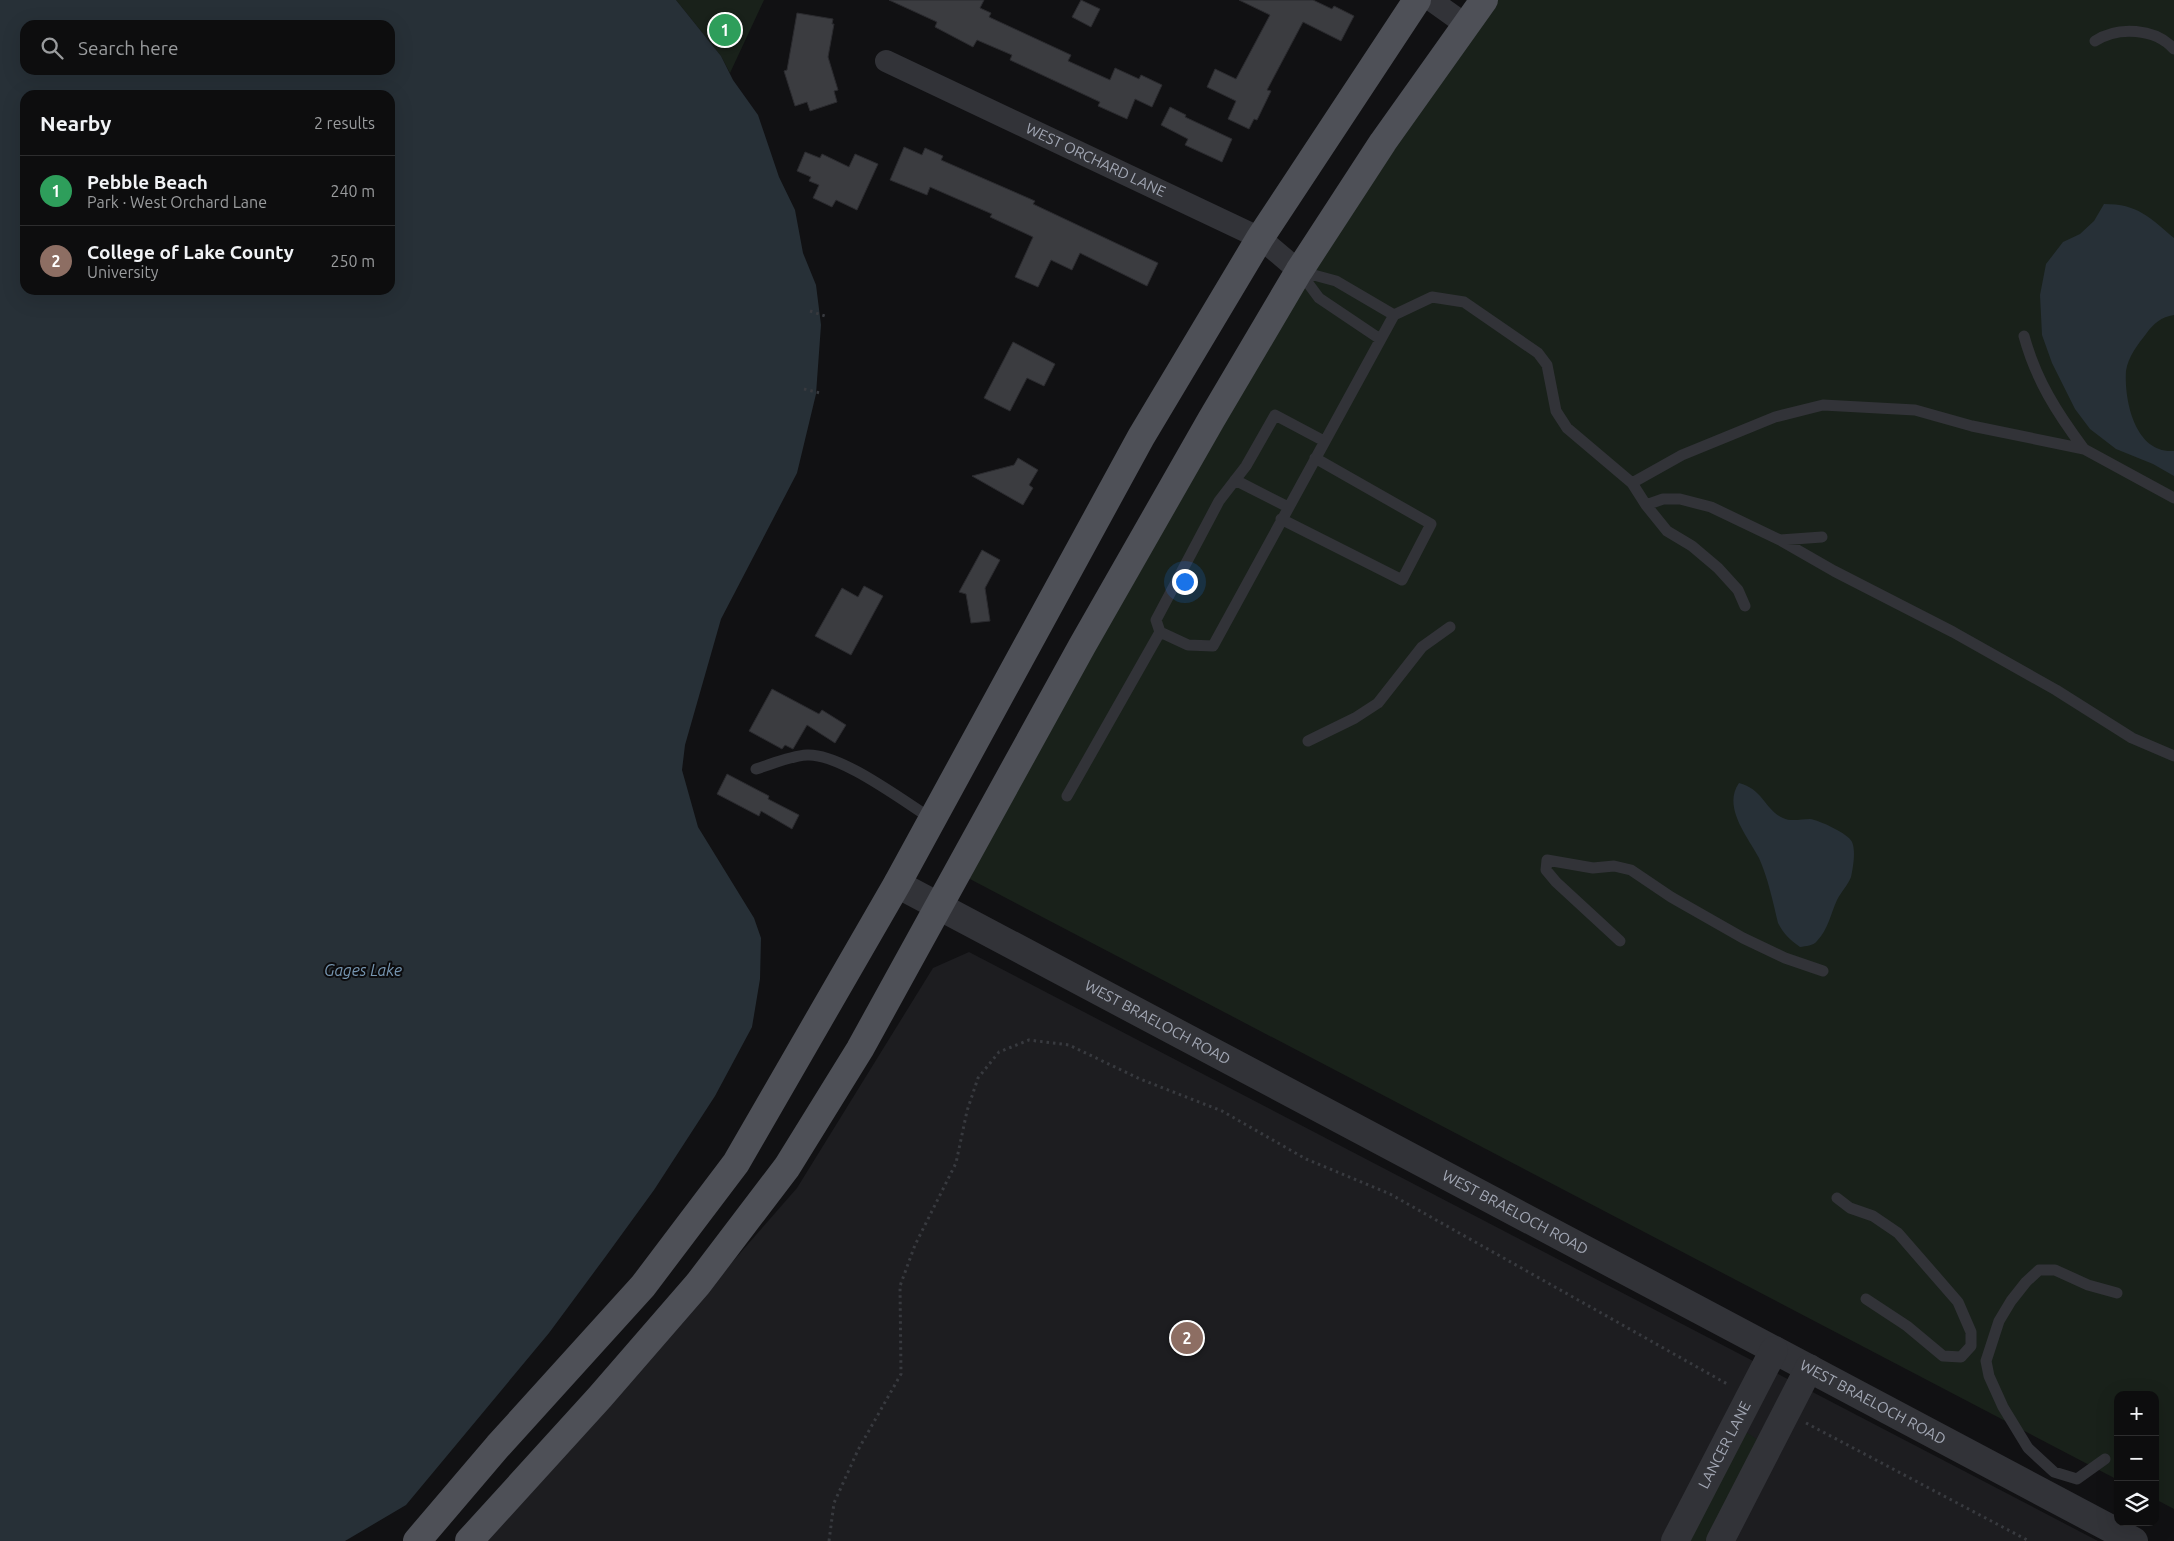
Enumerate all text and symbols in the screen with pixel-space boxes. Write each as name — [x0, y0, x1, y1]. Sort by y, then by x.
pin: 1 — [709, 11, 741, 49]
search box — [20, 20, 395, 75]
icon: search — [38, 34, 66, 62]
text: Search here — [78, 37, 178, 59]
text: Nearby — [40, 111, 111, 135]
text: 2 results — [314, 114, 375, 132]
street label: WEST ORCHARD LANE — [1023, 119, 1169, 200]
text: Pebble Beach — [87, 171, 208, 193]
text: 1 — [51, 182, 61, 200]
text: 240 m — [330, 182, 375, 200]
text: Park · West Orchard Lane — [87, 193, 267, 211]
text: College of Lake County — [87, 241, 294, 263]
text: 2 — [51, 252, 61, 270]
text: 250 m — [330, 252, 375, 270]
text: University — [87, 263, 158, 281]
your location — [1172, 569, 1198, 595]
water label: Gages Lake — [324, 961, 402, 979]
street label: WEST BRAELOCH ROAD — [1082, 976, 1234, 1068]
street label: WEST BRAELOCH ROAD — [1440, 1166, 1591, 1258]
pin: 2 — [1171, 1319, 1203, 1357]
street label: WEST BRAELOCH ROAD — [1797, 1356, 1949, 1448]
map controls — [2114, 1391, 2159, 1526]
button: + — [2114, 1391, 2159, 1436]
street label: LANCER LANE — [1695, 1398, 1754, 1491]
button: − — [2114, 1436, 2159, 1481]
button: layers — [2114, 1481, 2159, 1526]

